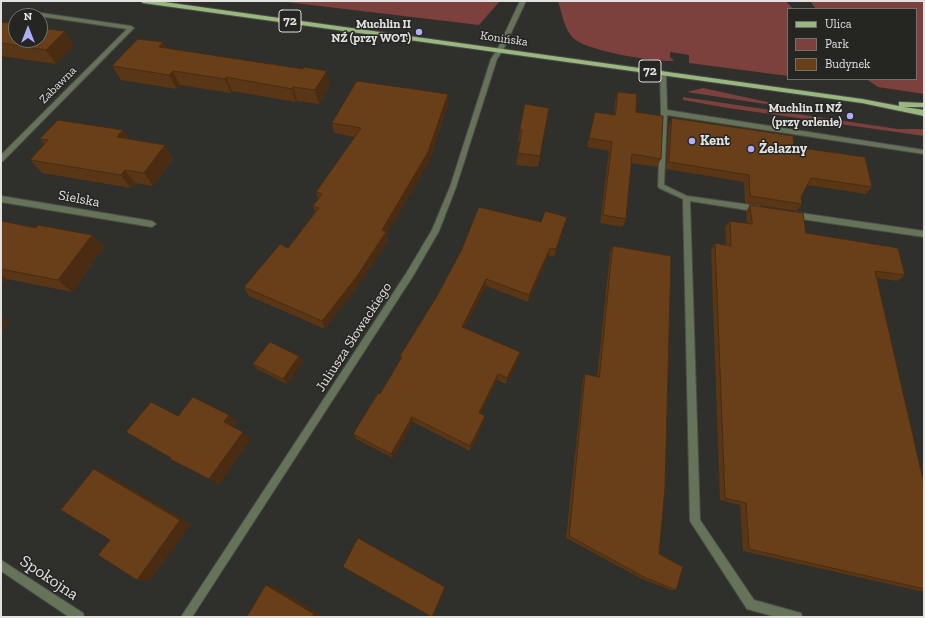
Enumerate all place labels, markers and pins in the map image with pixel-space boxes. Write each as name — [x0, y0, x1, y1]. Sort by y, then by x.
place label: Muchlin II NŹ (przy WOT) — [331, 18, 411, 46]
marker: Muchlin II NŹ (przy WOT) — [414, 27, 424, 37]
place label: Muchlin II NŹ (przy orlenie) — [769, 102, 842, 130]
marker: Muchlin II NŹ (przy orlenie) — [845, 111, 855, 121]
place label: Kent — [700, 133, 730, 149]
marker: Kent — [687, 136, 697, 146]
place label: Żelazny — [759, 141, 807, 157]
marker: Żelazny — [746, 144, 756, 154]

